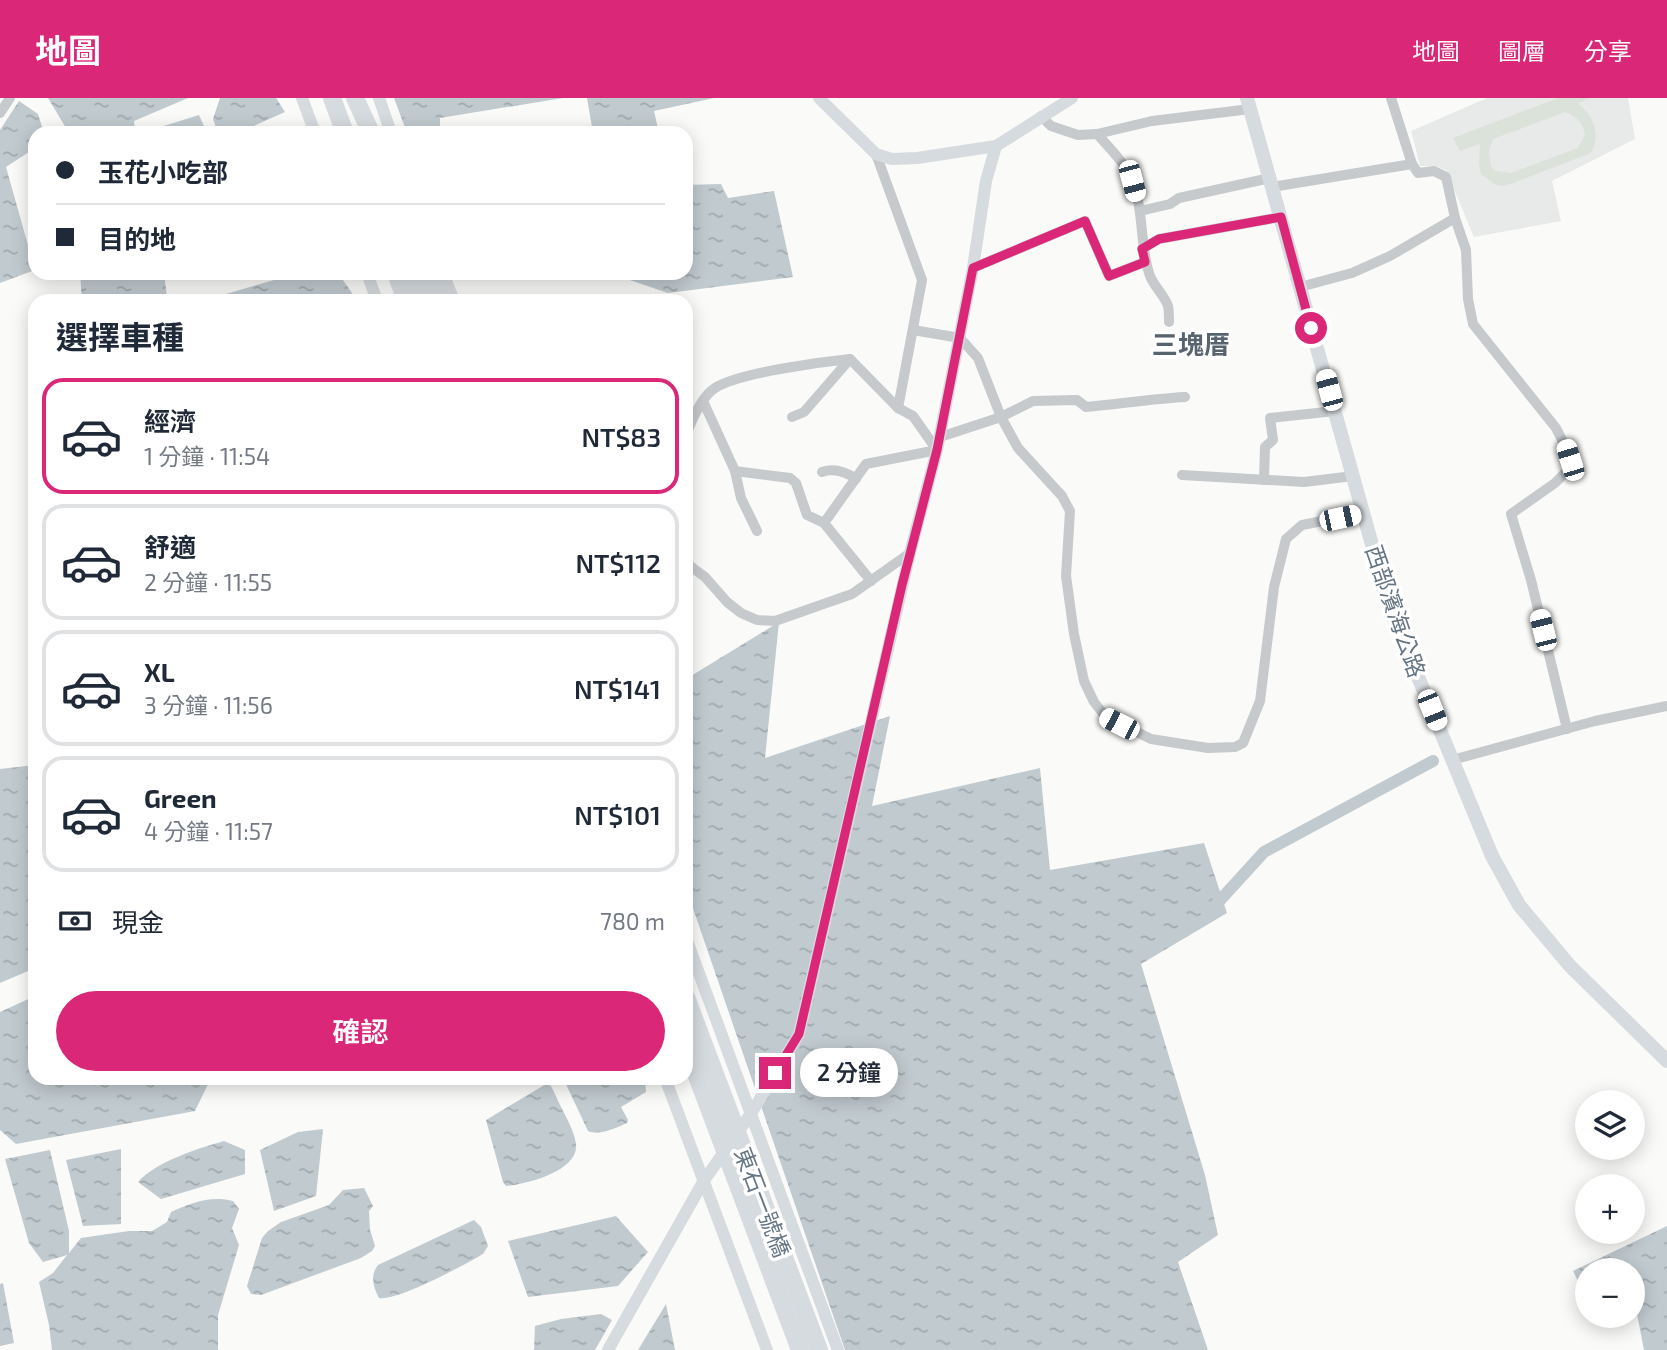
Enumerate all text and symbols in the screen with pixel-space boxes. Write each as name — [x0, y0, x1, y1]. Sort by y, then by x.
text: 地圖 — [35, 30, 101, 70]
text: 地圖 — [1412, 36, 1460, 65]
text: 圖層 — [1498, 36, 1546, 65]
text: 分享 — [1584, 36, 1632, 65]
text: 玉花小吃部 — [98, 156, 228, 187]
car — [1117, 158, 1148, 204]
text: 目的地 — [98, 223, 176, 254]
route start — [1295, 312, 1327, 344]
text: 選擇車種 — [56, 317, 184, 355]
district label: 三塊厝 — [1152, 328, 1230, 359]
car — [1314, 367, 1345, 413]
icon: car — [60, 405, 123, 468]
text: 經濟 — [144, 405, 196, 436]
text: NT$83 — [581, 421, 661, 452]
car — [1554, 437, 1587, 483]
text: 1 分鐘 · 11:54 — [144, 442, 270, 470]
car — [1318, 503, 1363, 533]
icon: car — [60, 531, 123, 594]
text: 舒適 — [144, 531, 196, 562]
street label: 西部濱海公路 — [1360, 541, 1432, 681]
text: NT$112 — [575, 547, 661, 578]
text: 2 分鐘 · 11:55 — [144, 568, 272, 596]
car — [1528, 607, 1559, 653]
text: XL — [144, 656, 175, 687]
icon: car — [60, 657, 123, 720]
text: NT$141 — [574, 673, 661, 704]
car — [1415, 687, 1450, 733]
text: 3 分鐘 · 11:56 — [144, 691, 273, 719]
car — [1096, 705, 1143, 743]
text: Green — [144, 782, 217, 813]
icon: car — [60, 783, 123, 846]
text: NT$101 — [574, 799, 661, 830]
text: 4 分鐘 · 11:57 — [144, 817, 273, 845]
icon: cash — [56, 902, 94, 940]
text: 現金 — [112, 906, 164, 937]
text: 780 m — [600, 907, 665, 935]
button: 確認 — [56, 991, 665, 1071]
callout: 2 分鐘 — [800, 1048, 898, 1098]
route end — [759, 1057, 791, 1089]
text: 2 分鐘 — [817, 1058, 881, 1086]
map controls — [1575, 1090, 1645, 1328]
button: layers — [1575, 1090, 1645, 1160]
street label: 東石一號橋 — [729, 1143, 797, 1261]
button: + — [1575, 1174, 1645, 1244]
button: − — [1575, 1258, 1645, 1328]

